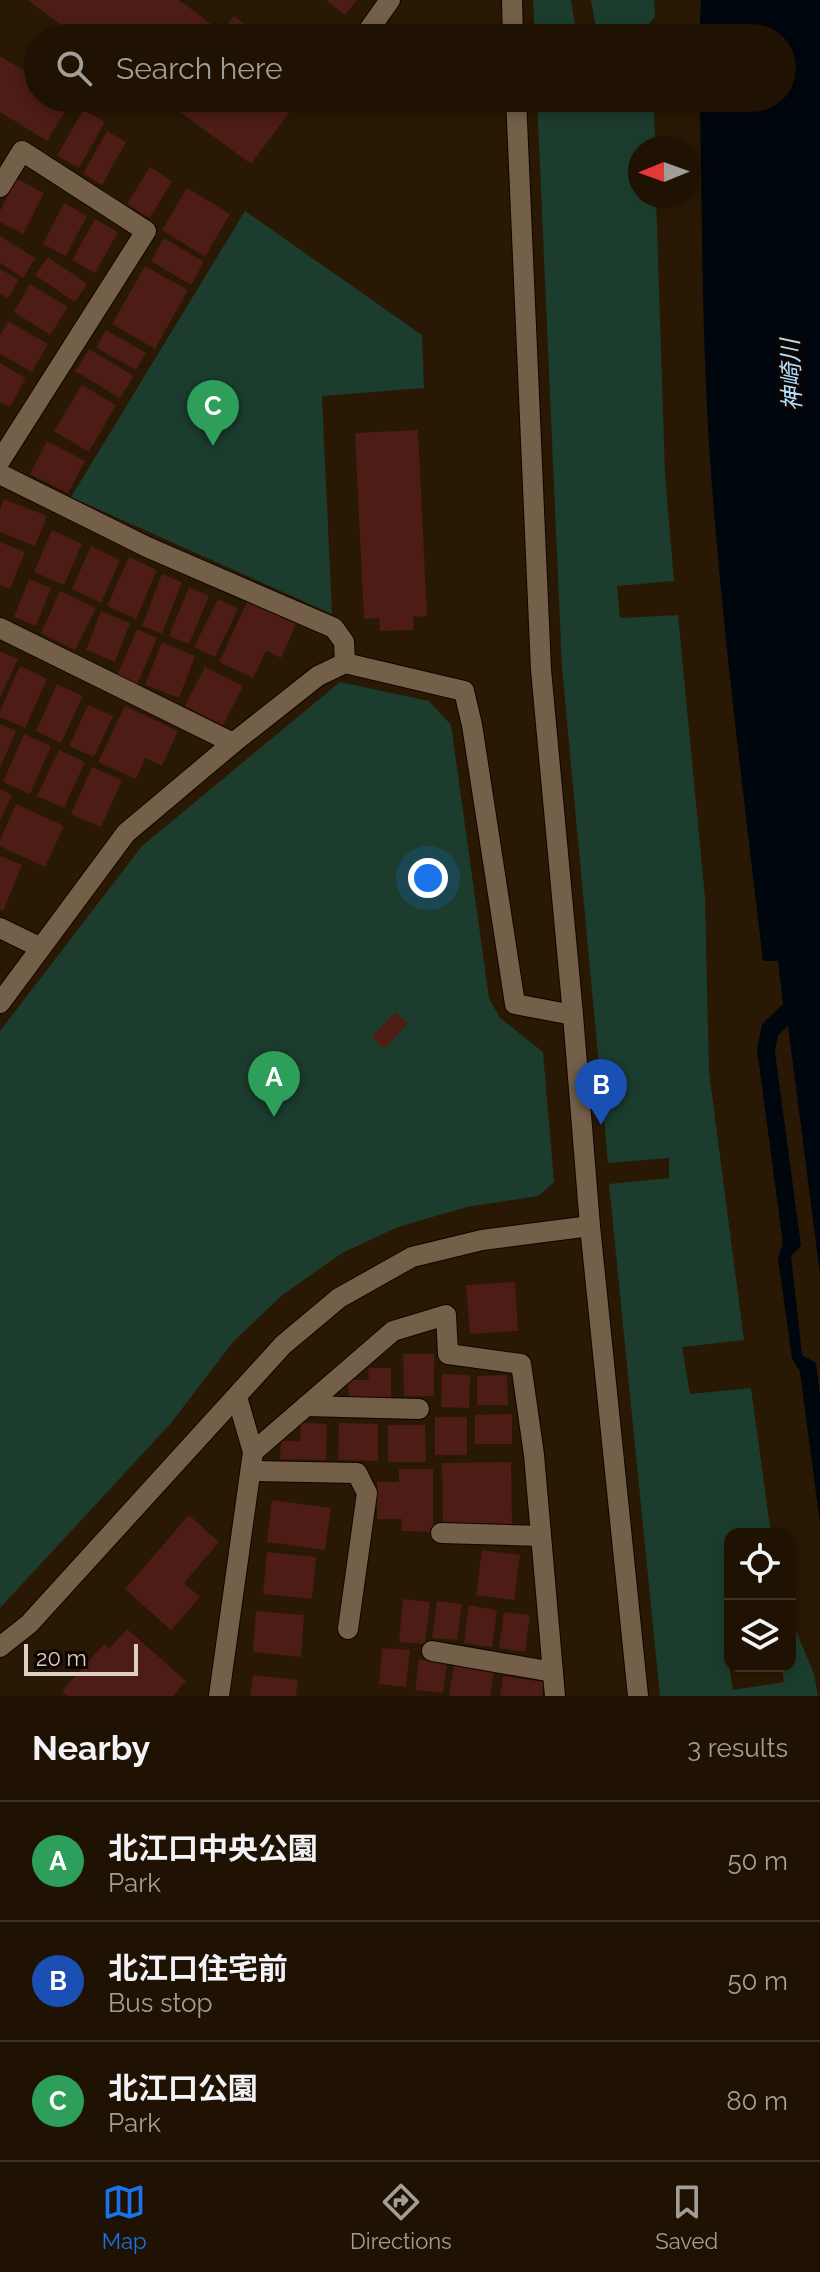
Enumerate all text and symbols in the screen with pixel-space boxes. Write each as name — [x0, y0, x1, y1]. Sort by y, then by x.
search box — [24, 24, 796, 112]
icon: search — [52, 46, 96, 90]
text: Search here — [116, 51, 283, 86]
north arrow — [628, 136, 700, 208]
water label: 神崎川 — [775, 336, 807, 411]
pin: C — [187, 380, 239, 446]
your location — [408, 858, 448, 898]
pin: A — [248, 1051, 300, 1117]
pin: B — [575, 1059, 627, 1125]
map controls — [724, 1528, 796, 1672]
button: locate — [724, 1528, 796, 1600]
button: layers — [724, 1600, 796, 1672]
scale bar — [24, 1640, 138, 1676]
text: 20 m — [36, 1645, 87, 1671]
text: Nearby — [32, 1728, 150, 1768]
text: 3 results — [687, 1733, 788, 1763]
text: 北江口中央公園 — [108, 1831, 318, 1866]
text: A — [49, 1846, 67, 1876]
text: 50 m — [727, 1846, 788, 1876]
text: Park — [108, 1868, 161, 1898]
text: 北江口住宅前 — [108, 1951, 288, 1986]
text: B — [49, 1966, 67, 1996]
text: 50 m — [727, 1966, 788, 1996]
text: Bus stop — [108, 1988, 213, 2018]
text: 北江口公園 — [108, 2071, 258, 2106]
text: C — [49, 2086, 67, 2116]
text: 80 m — [726, 2086, 788, 2116]
text: Park — [108, 2108, 161, 2138]
tab: Map — [102, 2180, 147, 2254]
tab: Directions — [350, 2180, 452, 2254]
tab: Saved — [655, 2180, 718, 2254]

